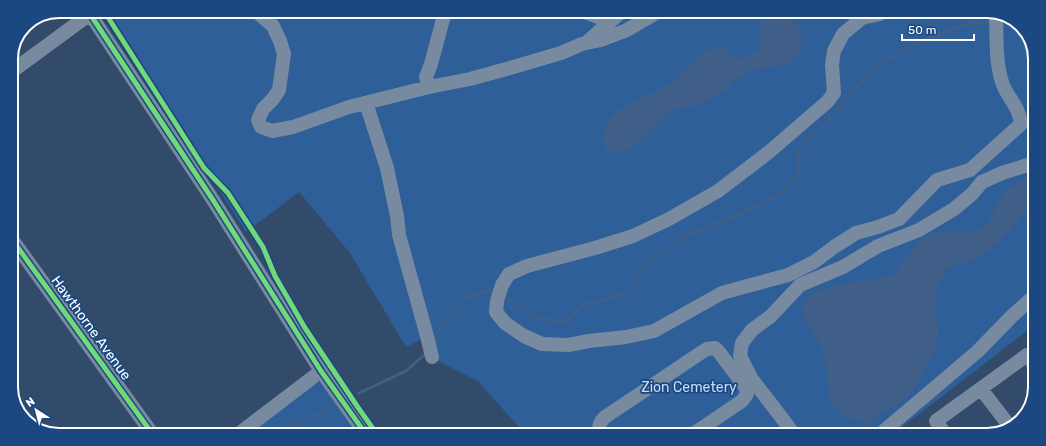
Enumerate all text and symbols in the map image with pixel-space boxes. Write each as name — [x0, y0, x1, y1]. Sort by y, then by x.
scale bar — [902, 16, 974, 42]
text: 50 m — [908, 23, 936, 37]
street label: Hawthorne Avenue — [47, 273, 135, 384]
park label: Zion Cemetery — [641, 379, 737, 396]
north arrow — [16, 390, 56, 430]
text: N — [23, 395, 38, 410]

